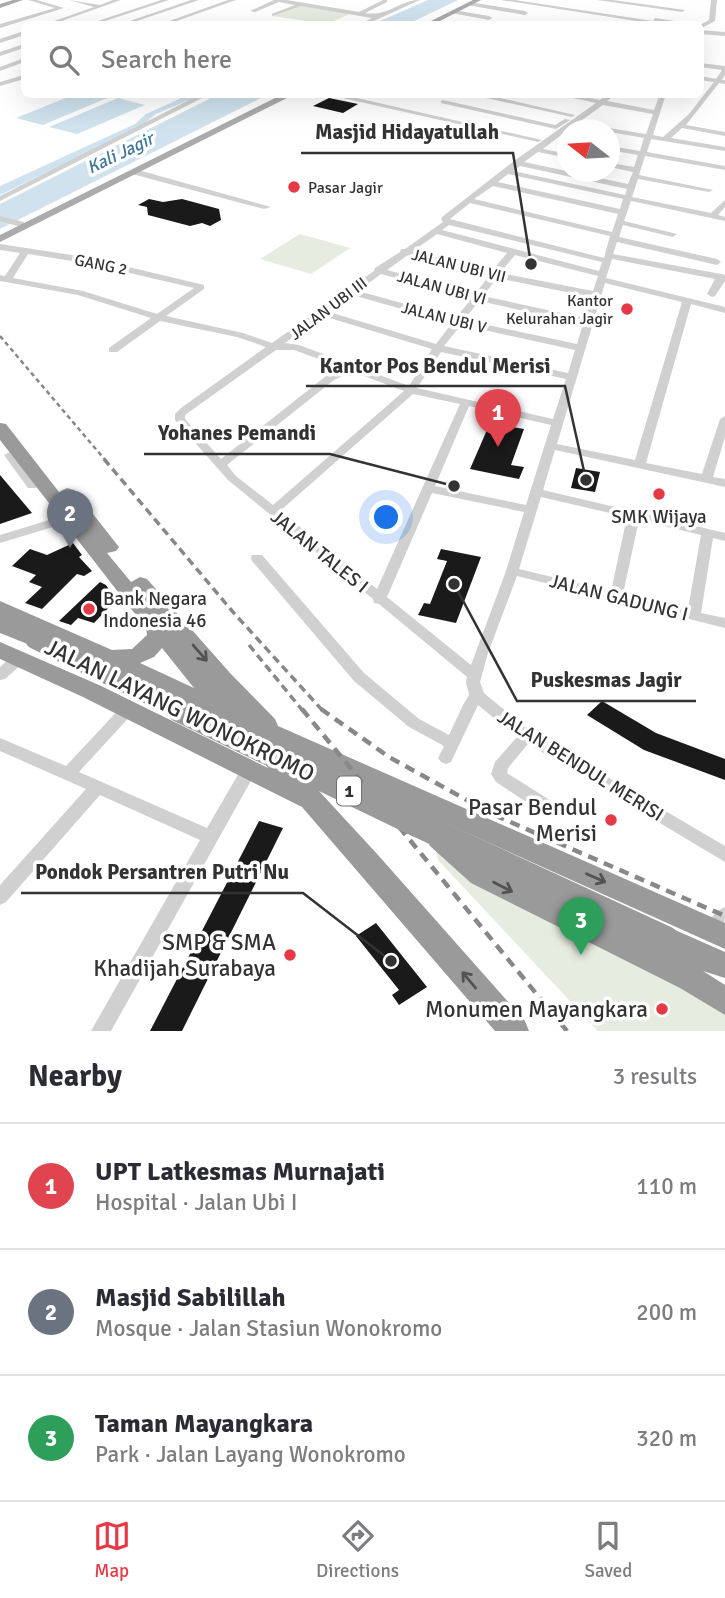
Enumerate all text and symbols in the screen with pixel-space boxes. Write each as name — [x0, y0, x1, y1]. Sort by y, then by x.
search box — [21, 21, 704, 98]
icon: search — [45, 41, 83, 79]
text: Search here — [101, 44, 232, 76]
callout: Masjid Hidayatullah — [301, 111, 513, 153]
text: Masjid Hidayatullah — [315, 119, 499, 145]
north arrow — [557, 119, 620, 182]
water label: Kali Jagir — [83, 126, 159, 179]
place label: Pasar Jagir — [308, 178, 383, 198]
marker: Pasar Jagir — [286, 179, 302, 195]
street label: JALAN UBI VII — [410, 244, 508, 286]
street label: GANG 2 — [73, 250, 129, 280]
street label: JALAN UBI VI — [395, 266, 489, 308]
street label: JALAN UBI III — [286, 273, 371, 344]
place label: Kantor Kelurahan Jagir — [506, 291, 613, 329]
street label: JALAN UBI V — [399, 298, 488, 338]
marker: Kantor Kelurahan Jagir — [619, 301, 635, 317]
callout: Kantor Pos Bendul Merisi — [306, 344, 565, 386]
text: Kantor Pos Bendul Merisi — [319, 353, 551, 379]
pin: 1 — [475, 389, 521, 447]
callout: Yohanes Pemandi — [144, 412, 330, 454]
text: Yohanes Pemandi — [157, 420, 316, 446]
marker: SMK Wijaya — [651, 486, 667, 502]
pin: 2 — [47, 490, 93, 548]
your location — [369, 500, 403, 534]
street label: JALAN TALES I — [266, 505, 373, 598]
place label: SMK Wijaya — [611, 505, 707, 529]
street label: JALAN GADUNG I — [547, 569, 691, 627]
place label: Bank Negara Indonesia 46 — [103, 587, 207, 633]
marker: Bank Negara Indonesia 46 — [81, 601, 97, 617]
street label: JALAN LAYANG WONOKROMO — [40, 632, 319, 788]
one-way arrow — [192, 644, 208, 662]
callout: Puskesmas Jagir — [517, 659, 696, 701]
text: Puskesmas Jagir — [531, 667, 682, 693]
street label: JALAN BENDUL MERISI — [493, 705, 668, 827]
road number: 1 — [337, 776, 361, 806]
place label: Pasar Bendul Merisi — [468, 793, 597, 848]
marker: Pasar Bendul Merisi — [603, 812, 619, 828]
callout: Pondok Persantren Putri Nu — [21, 851, 303, 893]
text: Pondok Persantren Putri Nu — [35, 859, 289, 885]
one-way arrow — [584, 872, 606, 885]
one-way arrow — [492, 880, 513, 894]
pin: 3 — [558, 897, 604, 955]
place label: SMP & SMA Khadijah Surabaya — [93, 928, 276, 983]
marker: SMP & SMA Khadijah Surabaya — [282, 947, 298, 963]
one-way arrow — [461, 971, 477, 989]
place label: Monumen Mayangkara — [425, 995, 648, 1024]
marker: Monumen Mayangkara — [654, 1001, 670, 1017]
text: Nearby — [28, 1058, 122, 1095]
text: 3 results — [613, 1062, 697, 1091]
text: UPT Latkesmas Murnajati — [95, 1156, 385, 1188]
text: 1 — [45, 1172, 57, 1201]
text: 110 m — [636, 1172, 697, 1201]
text: Hospital · Jalan Ubi I — [95, 1188, 297, 1217]
text: Masjid Sabilillah — [95, 1282, 286, 1314]
text: 2 — [45, 1298, 57, 1327]
text: 200 m — [636, 1298, 697, 1327]
text: Mosque · Jalan Stasiun Wonokromo — [95, 1314, 442, 1343]
text: Taman Mayangkara — [95, 1408, 313, 1440]
text: 3 — [45, 1424, 57, 1453]
text: 320 m — [636, 1424, 697, 1453]
text: Park · Jalan Layang Wonokromo — [95, 1440, 406, 1469]
tab: Map — [93, 1517, 131, 1583]
tab: Directions — [316, 1517, 399, 1583]
tab: Saved — [584, 1517, 632, 1583]

